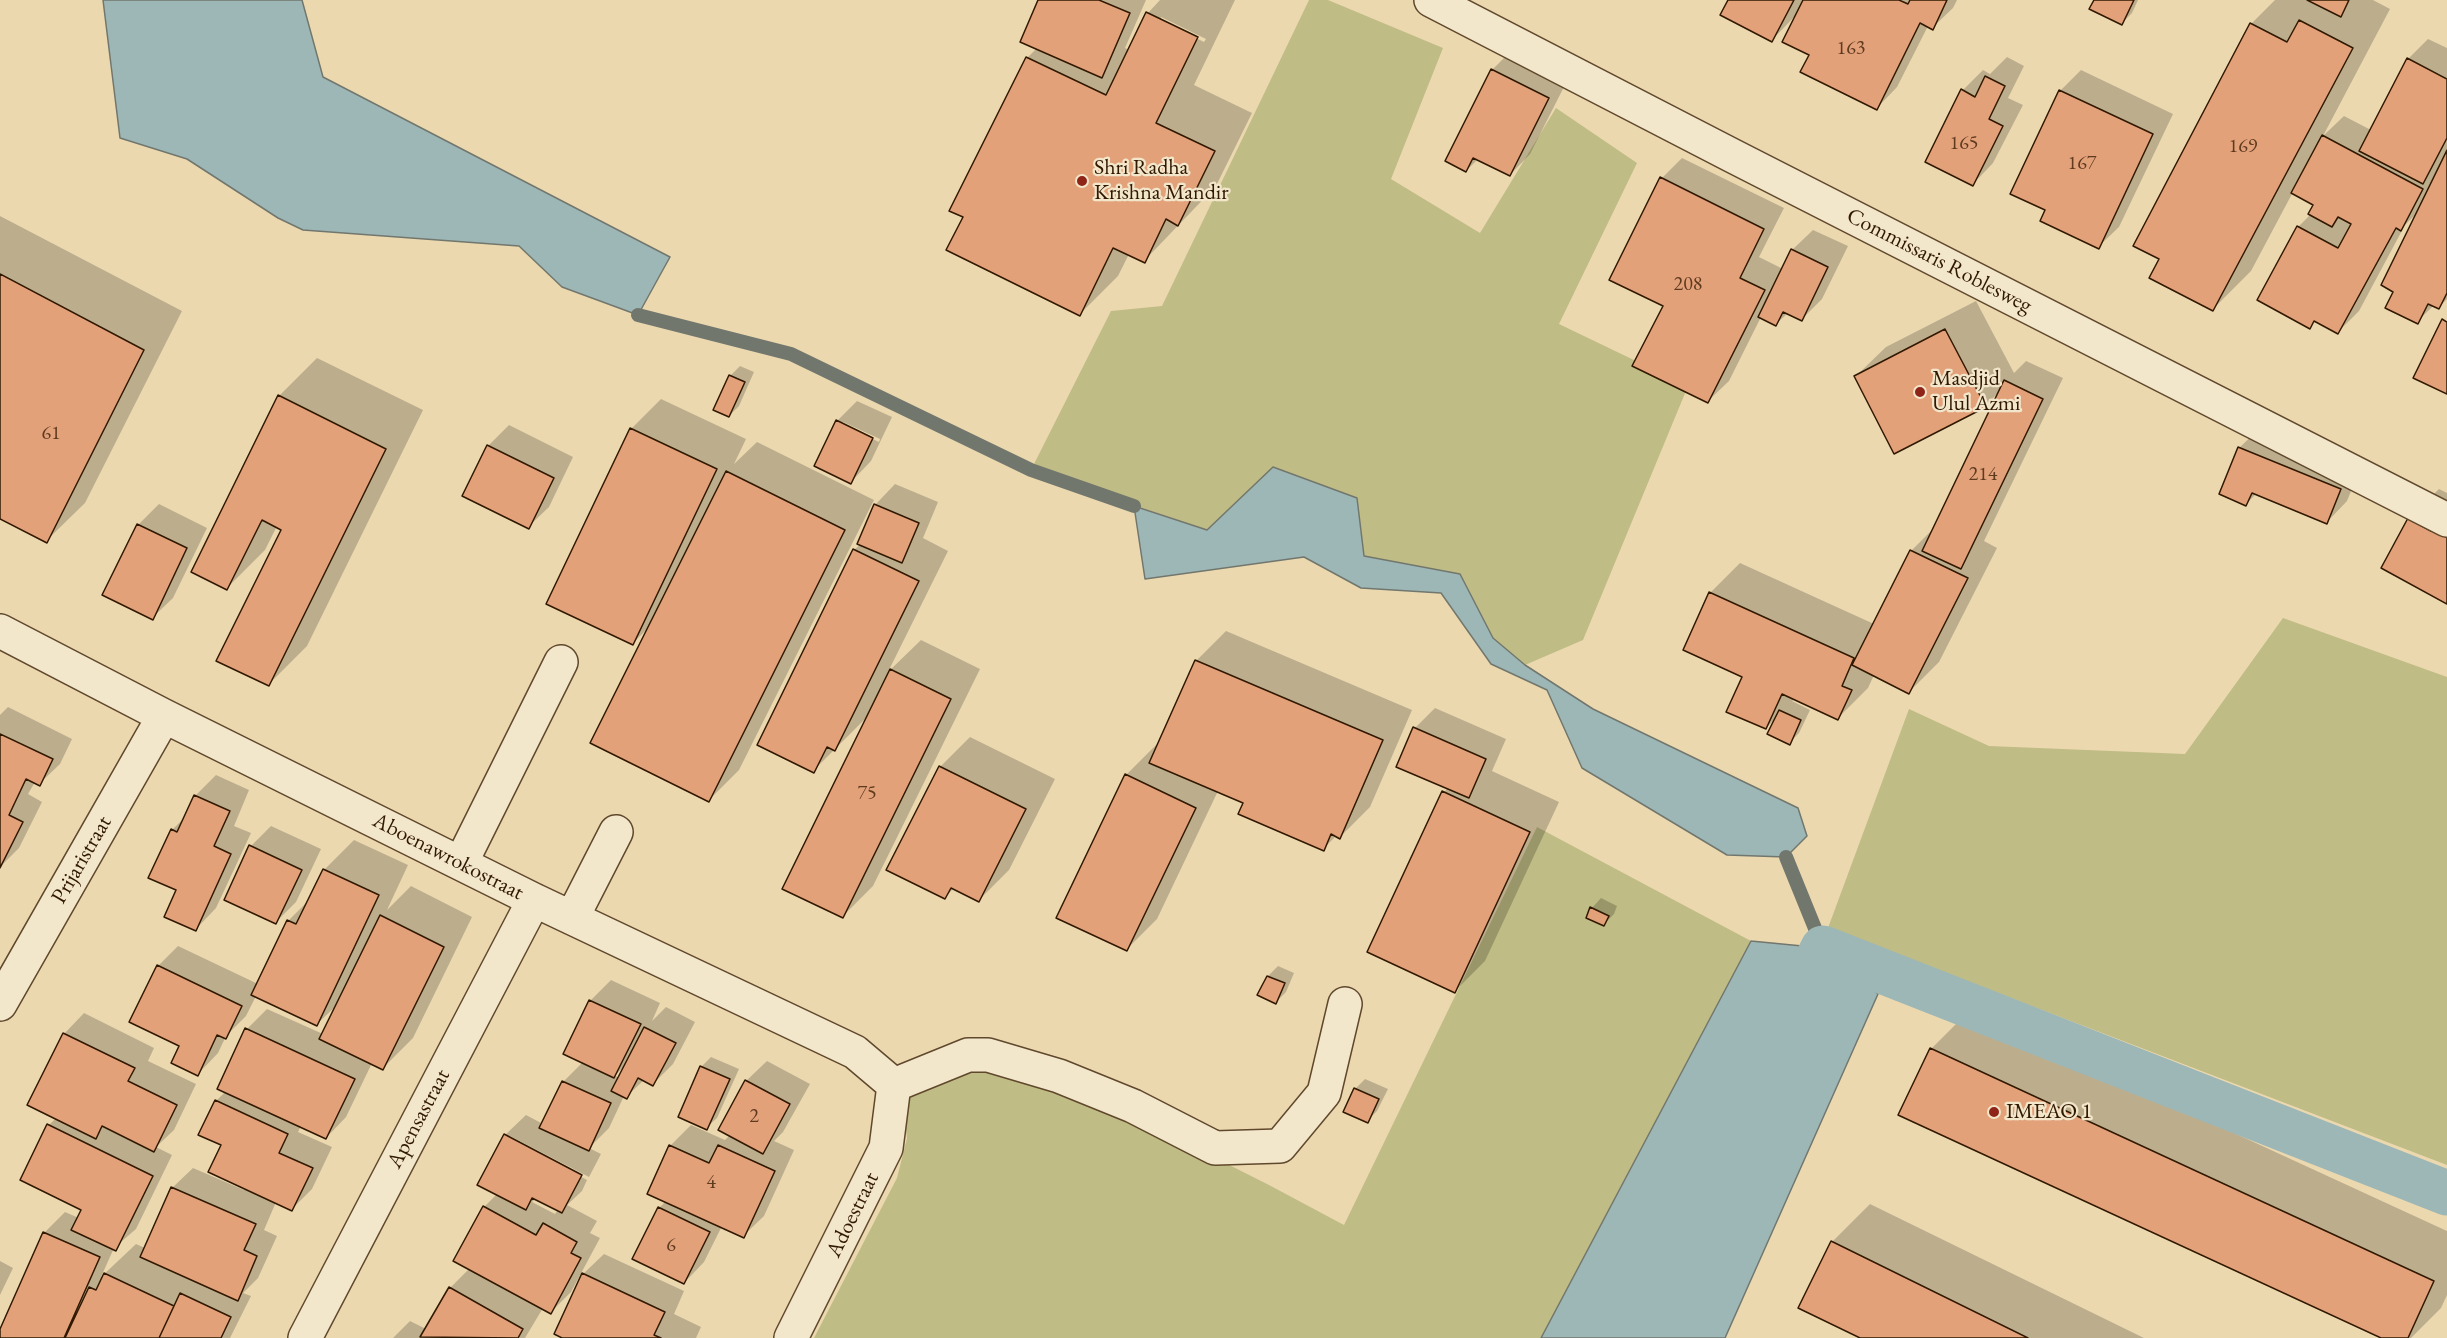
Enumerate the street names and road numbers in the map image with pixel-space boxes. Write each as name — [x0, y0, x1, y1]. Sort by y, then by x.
street label: Commissaris Roblesweg — [1842, 203, 2036, 319]
street label: Aboenawrokostraat — [368, 808, 528, 906]
street label: Prijaristraat — [46, 811, 118, 909]
street label: Apensastraat — [382, 1065, 456, 1173]
street label: Adoestraat — [821, 1168, 885, 1262]

